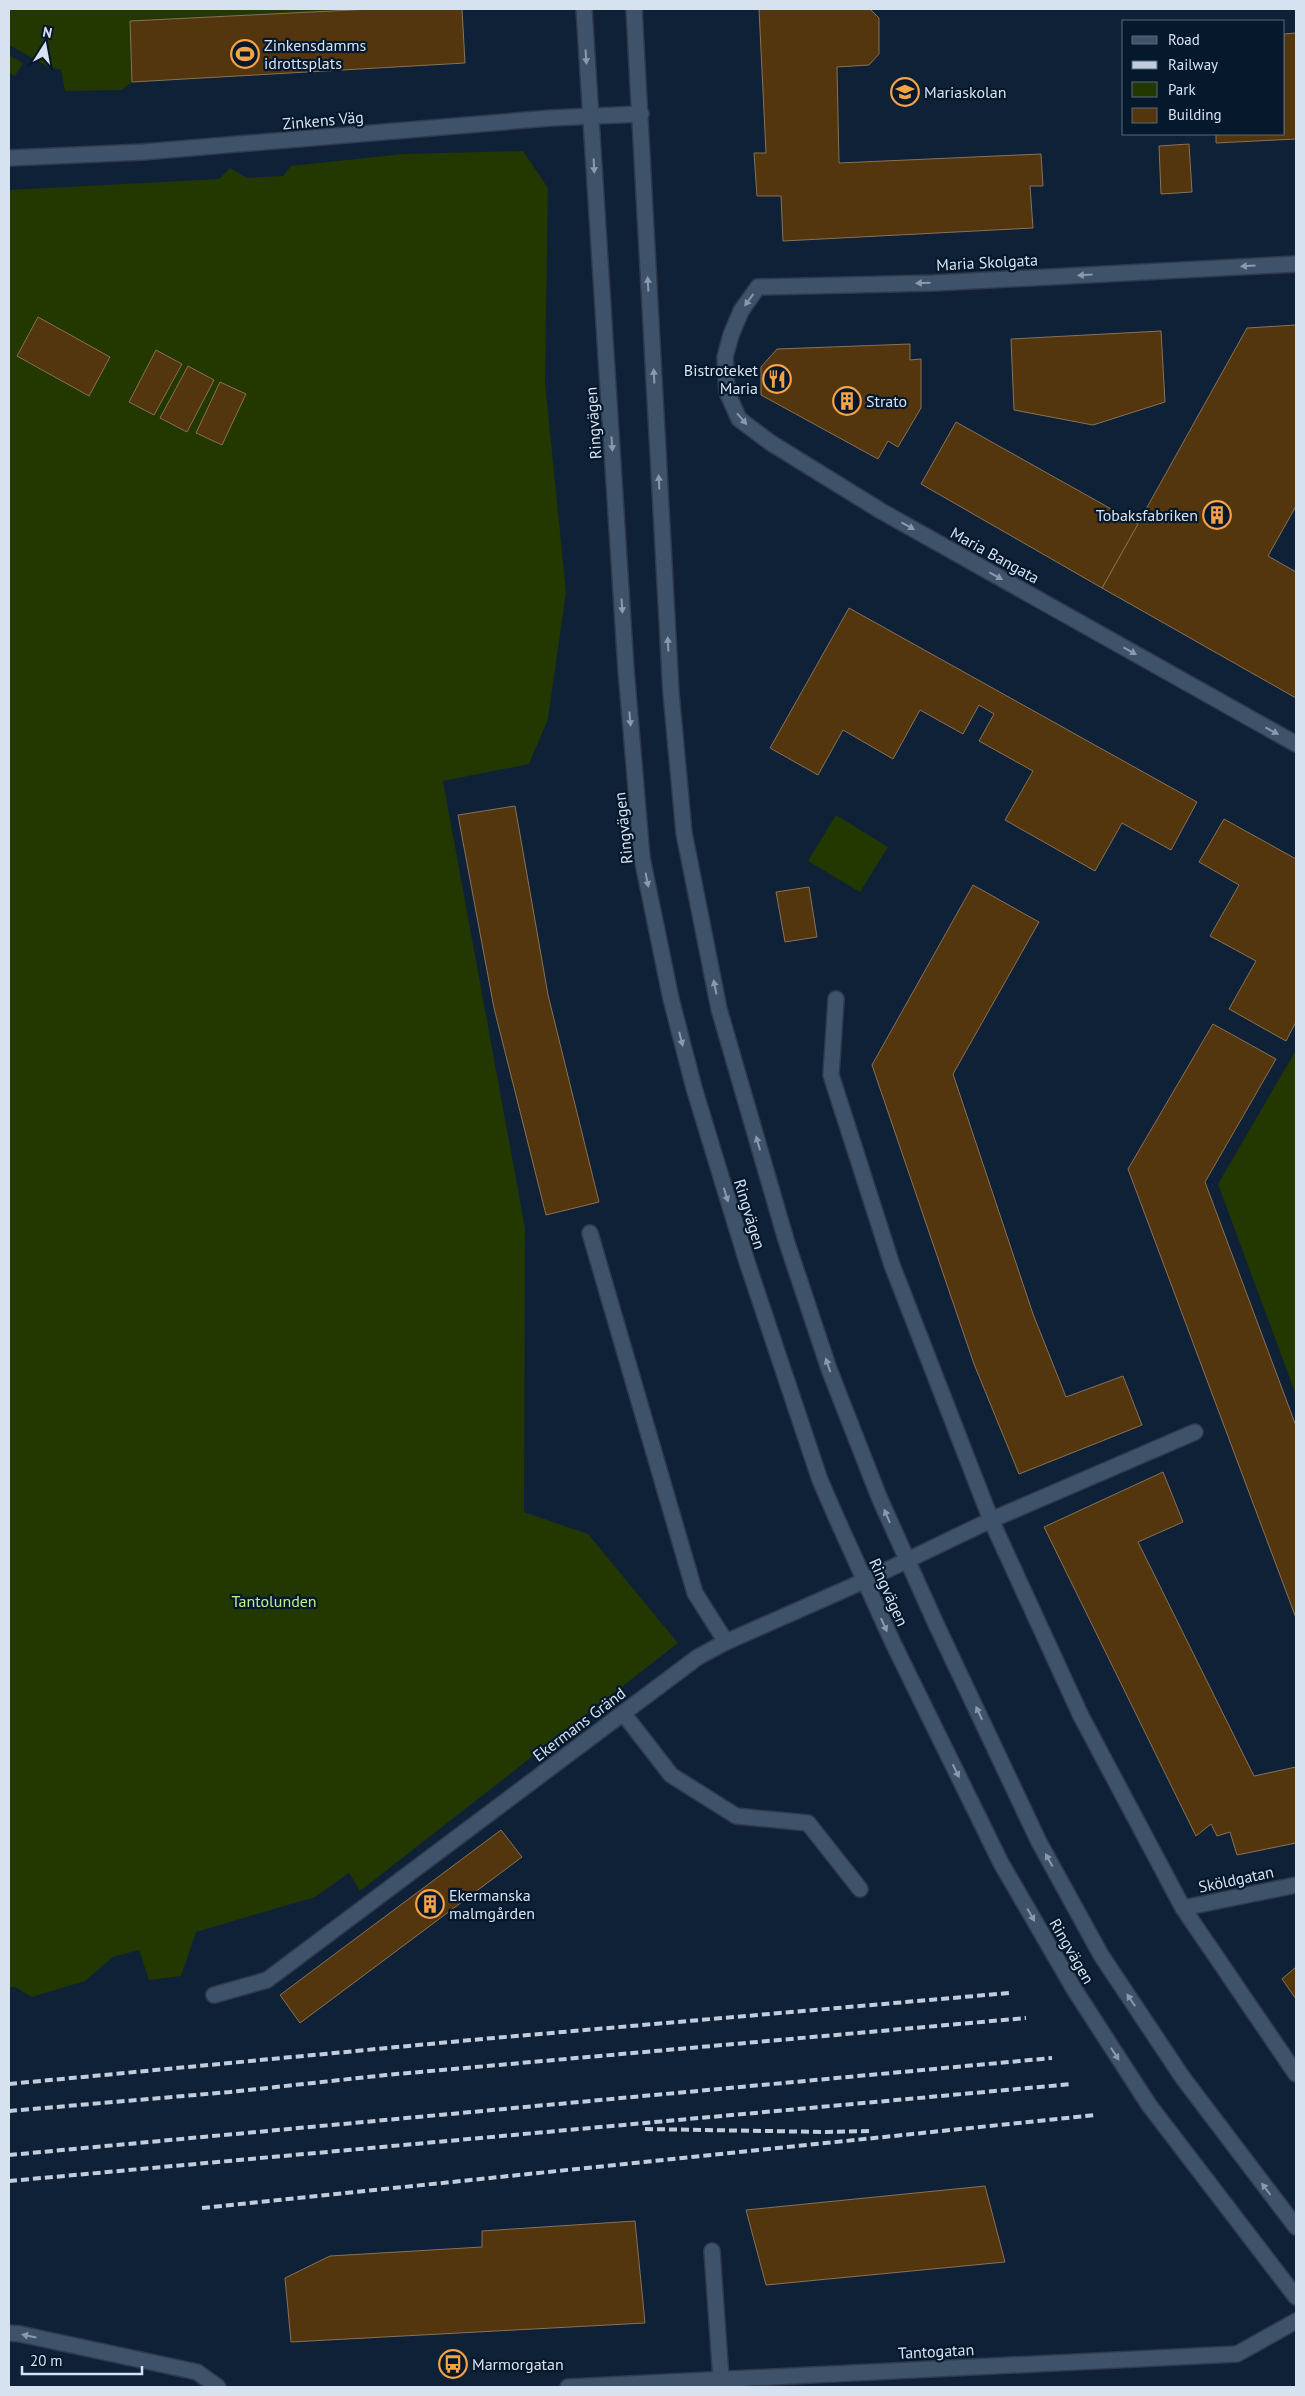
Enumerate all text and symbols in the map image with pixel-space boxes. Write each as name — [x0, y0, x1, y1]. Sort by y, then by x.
north arrow — [20, 20, 70, 70]
legend — [1122, 20, 1285, 135]
text: N — [41, 23, 54, 42]
text: Road — [1168, 30, 1200, 49]
place label: Zinkensdamms idrottsplats — [264, 35, 366, 73]
sports icon: Zinkensdamms idrottsplats — [230, 39, 260, 69]
one-way arrow — [583, 50, 591, 66]
text: Railway — [1168, 55, 1218, 74]
school or university icon: Mariaskolan — [890, 77, 920, 107]
text: Park — [1168, 80, 1196, 99]
place label: Mariaskolan — [924, 82, 1006, 102]
text: Building — [1168, 105, 1222, 124]
street label: Zinkens Väg — [282, 106, 364, 134]
one-way arrow — [590, 159, 598, 175]
street label: Maria Skolgata — [936, 249, 1038, 275]
one-way arrow — [1239, 262, 1255, 270]
one-way arrow — [1077, 271, 1093, 279]
one-way arrow — [644, 276, 652, 292]
one-way arrow — [915, 279, 931, 287]
one-way arrow — [744, 293, 755, 306]
place label: Bistroteket Maria — [684, 360, 759, 398]
restaurant icon: Bistroteket Maria — [762, 364, 792, 394]
one-way arrow — [650, 368, 658, 384]
street label: Ringvägen — [581, 386, 605, 460]
building icon: Strato — [832, 386, 862, 416]
place label: Strato — [866, 391, 907, 411]
one-way arrow — [736, 412, 747, 425]
one-way arrow — [608, 436, 616, 452]
one-way arrow — [655, 474, 663, 490]
building icon: Tobaksfabriken — [1202, 500, 1232, 530]
place label: Tobaksfabriken — [1096, 505, 1198, 525]
one-way arrow — [901, 522, 915, 531]
street label: Maria Bangata — [947, 522, 1043, 588]
one-way arrow — [989, 571, 1002, 580]
one-way arrow — [618, 598, 626, 614]
one-way arrow — [664, 636, 672, 652]
one-way arrow — [1123, 647, 1136, 656]
one-way arrow — [627, 711, 635, 727]
one-way arrow — [1264, 727, 1279, 735]
street label: Ringvägen — [609, 791, 637, 865]
one-way arrow — [643, 873, 651, 888]
one-way arrow — [711, 979, 719, 994]
one-way arrow — [677, 1031, 685, 1046]
one-way arrow — [754, 1136, 762, 1151]
street label: Ringvägen — [730, 1177, 770, 1251]
one-way arrow — [723, 1188, 731, 1203]
one-way arrow — [824, 1357, 832, 1372]
one-way arrow — [883, 1509, 891, 1523]
street label: Ringvägen — [865, 1555, 913, 1629]
park label: Tantolunden — [231, 1591, 317, 1611]
one-way arrow — [881, 1618, 889, 1632]
street label: Ekermans Gränd — [529, 1683, 629, 1765]
one-way arrow — [974, 1706, 982, 1720]
one-way arrow — [952, 1764, 960, 1778]
one-way arrow — [1044, 1853, 1053, 1867]
street label: Sköldgatan — [1197, 1861, 1275, 1897]
place label: Ekermanska malmgården — [449, 1885, 535, 1923]
building icon: Ekermanska malmgården — [415, 1889, 445, 1919]
one-way arrow — [1027, 1908, 1035, 1922]
street label: Ringvägen — [1045, 1915, 1099, 1987]
one-way arrow — [1126, 1993, 1136, 2006]
one-way arrow — [1111, 2047, 1120, 2060]
one-way arrow — [1261, 2183, 1272, 2196]
one-way arrow — [22, 2332, 37, 2340]
street label: Tantogatan — [897, 2339, 975, 2363]
scale bar — [22, 2344, 142, 2376]
bus stop icon: Marmorgatan — [438, 2349, 468, 2379]
text: 20 m — [30, 2351, 63, 2370]
place label: Marmorgatan — [472, 2354, 564, 2374]

